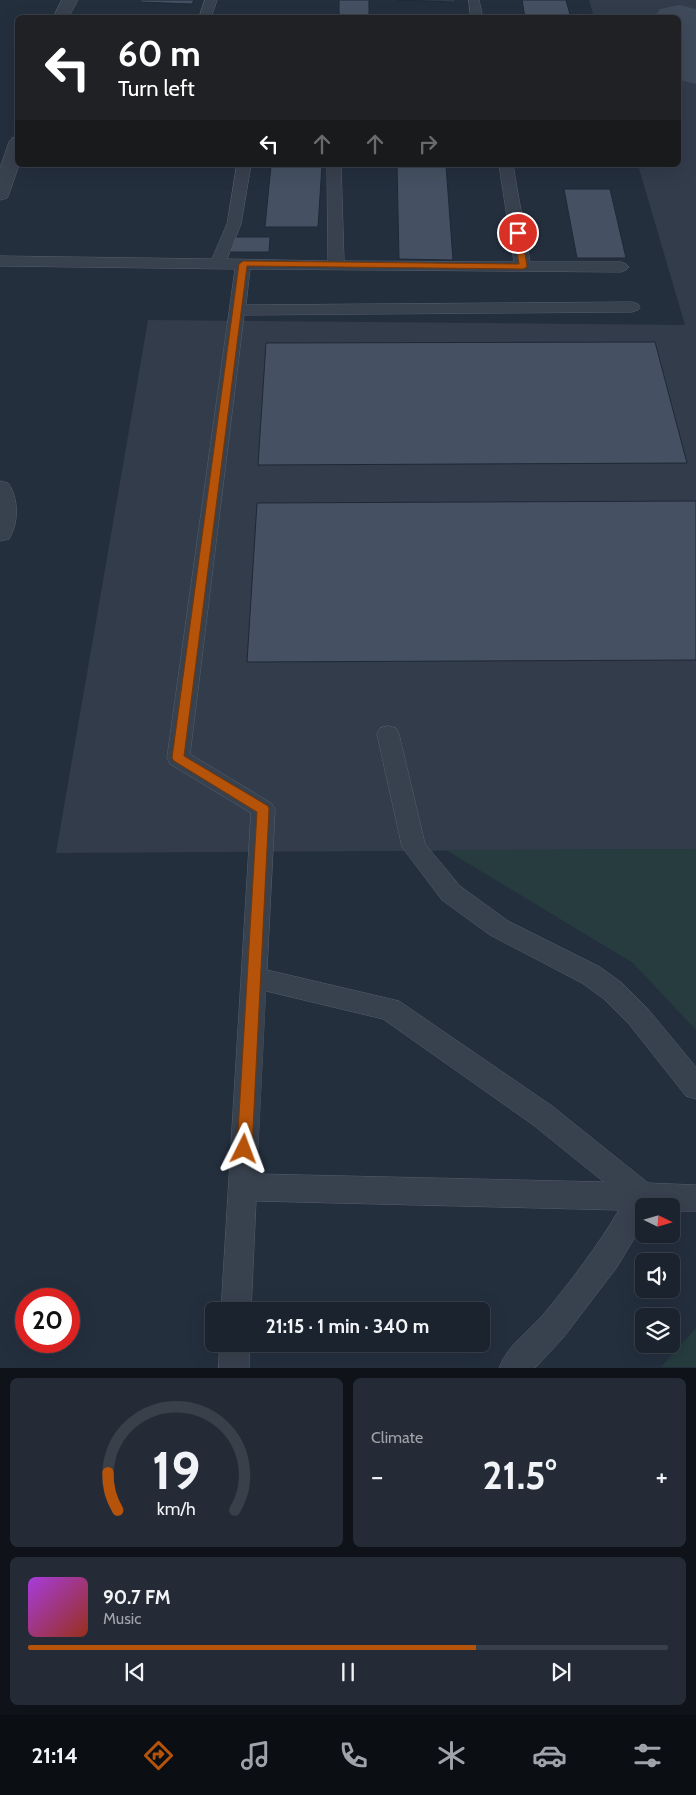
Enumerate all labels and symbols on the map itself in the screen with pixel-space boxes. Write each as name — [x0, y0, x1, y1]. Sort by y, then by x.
pin — [497, 212, 539, 254]
position arrow — [217, 1122, 269, 1174]
north arrow — [635, 1198, 680, 1242]
speed limit sign: 20 — [15, 1288, 80, 1353]

